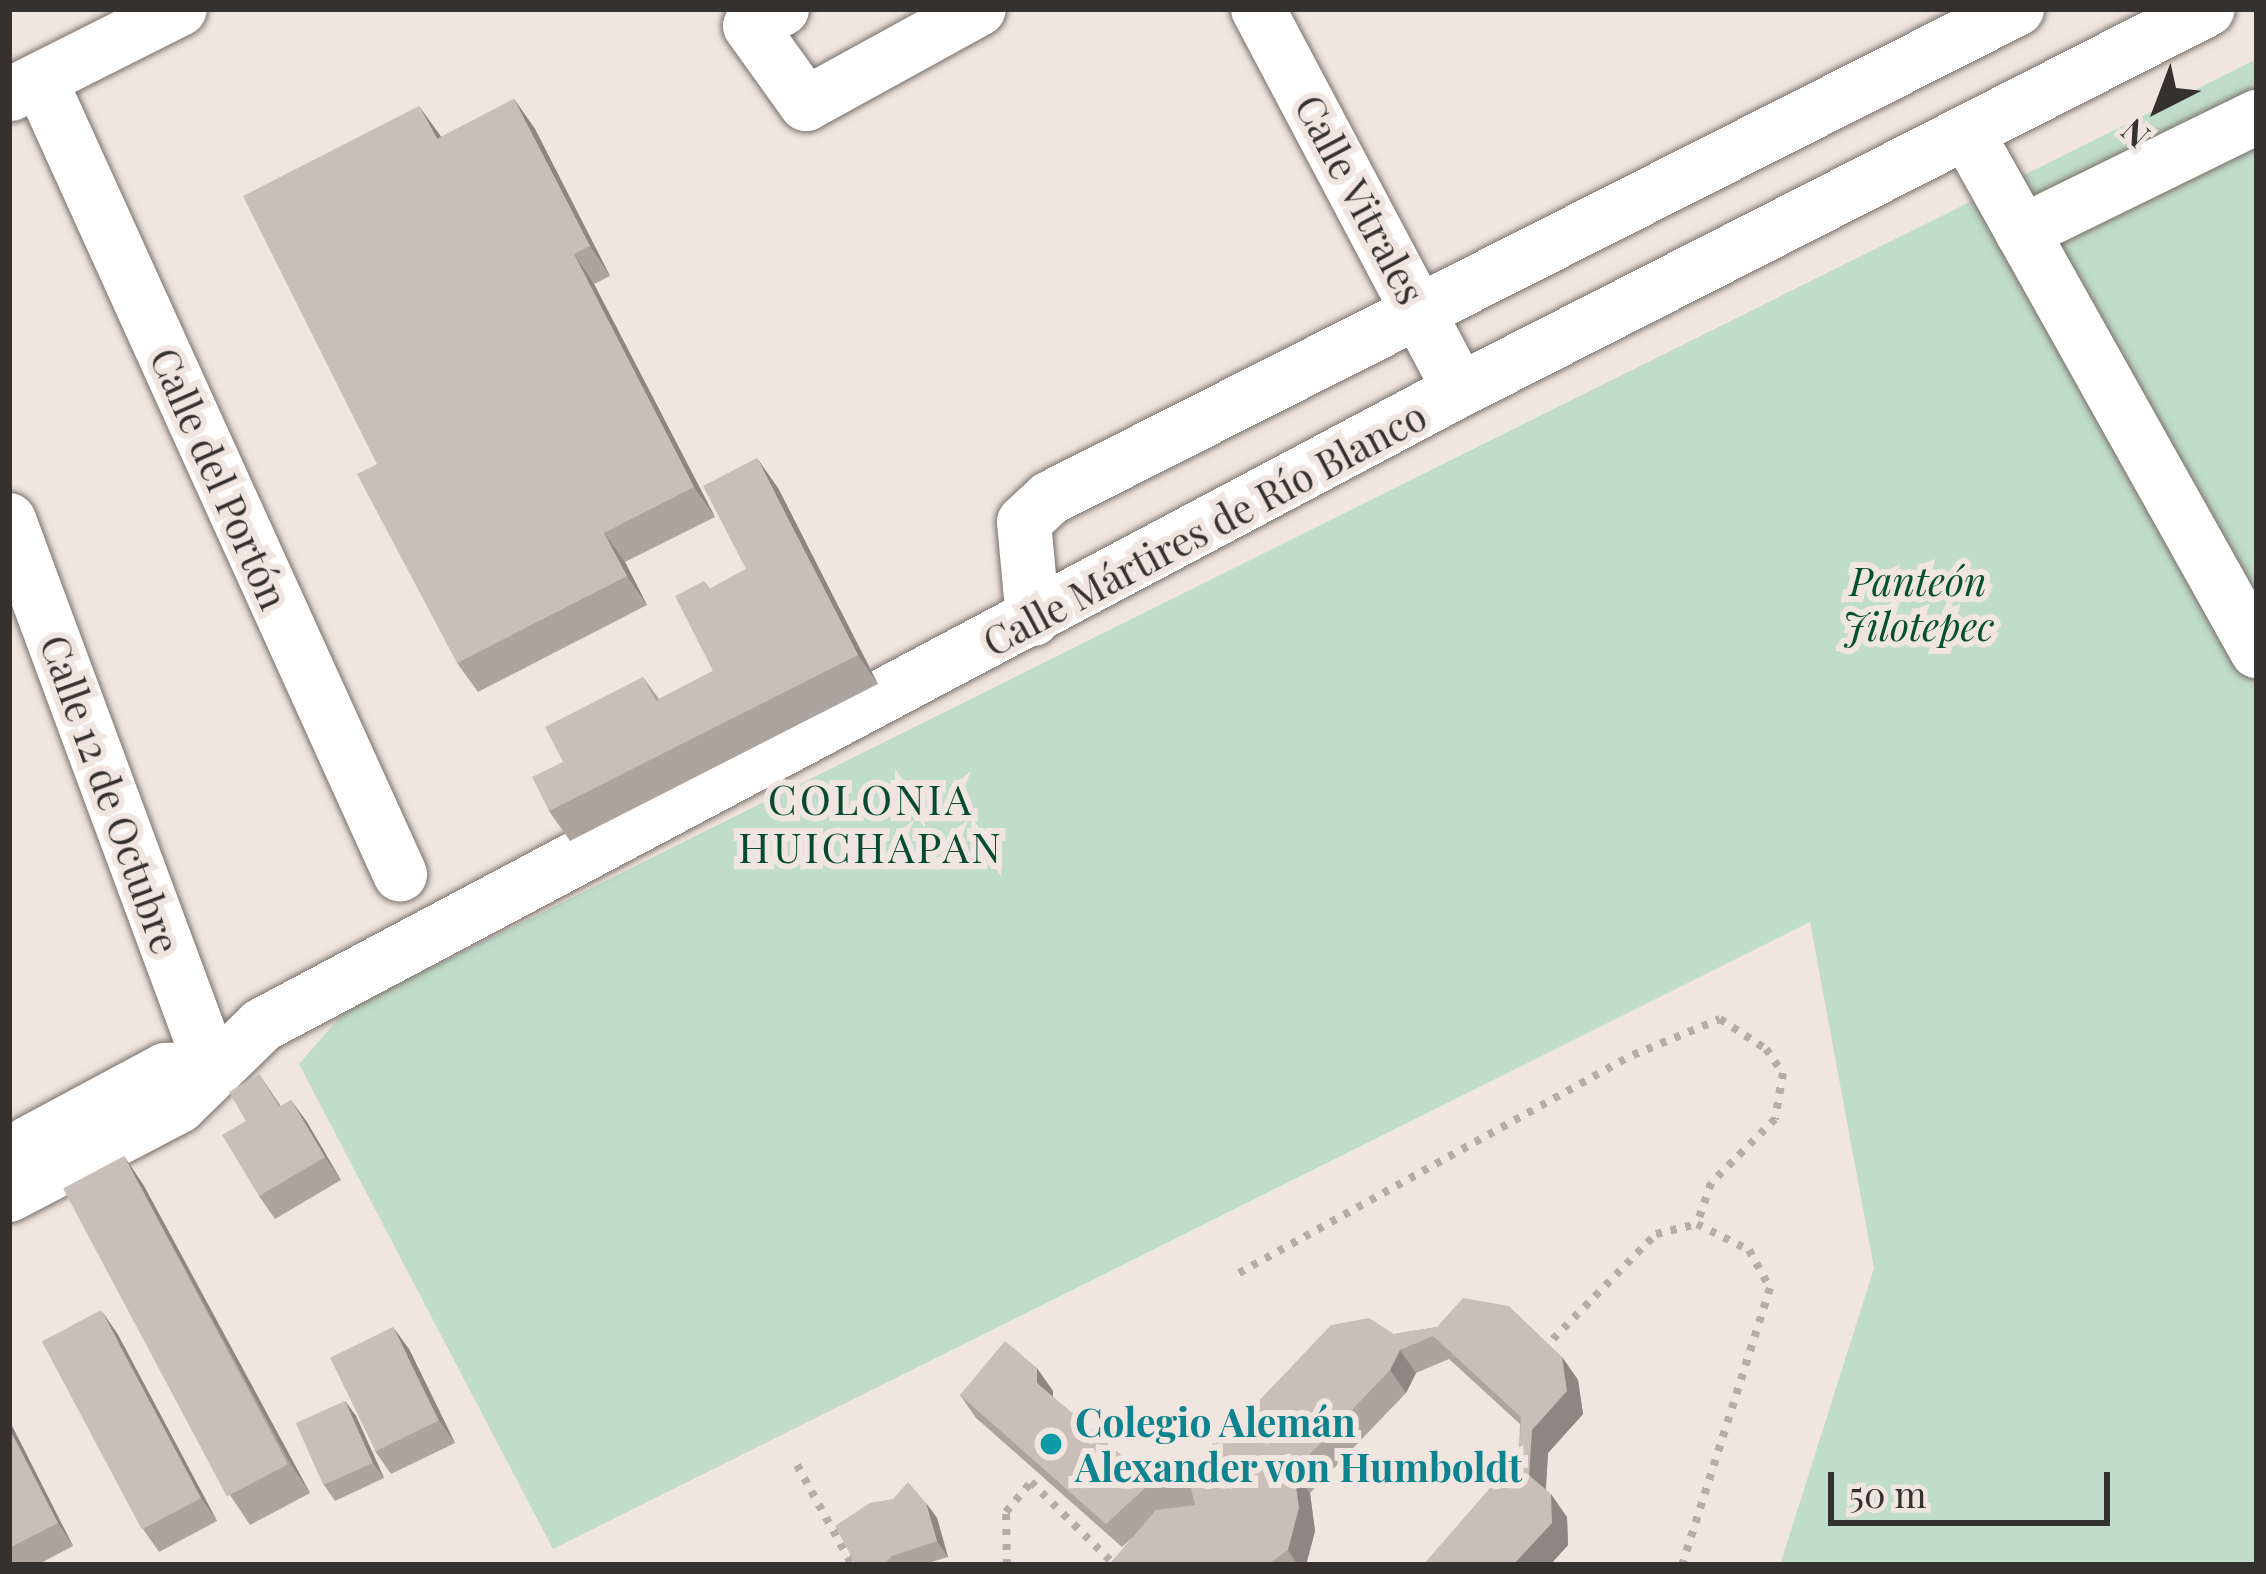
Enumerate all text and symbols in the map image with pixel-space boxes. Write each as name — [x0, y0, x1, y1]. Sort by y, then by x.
north arrow — [2098, 48, 2218, 168]
street label: Calle Vitrales — [1286, 86, 1436, 312]
text: N — [2110, 110, 2157, 159]
street label: Calle del Portón — [142, 340, 298, 616]
street label: Calle Mártires de Río Blanco — [975, 391, 1433, 665]
park label: Panteón Jilotepec — [1842, 558, 1994, 649]
street label: Calle 12 de Octubre — [32, 629, 190, 959]
district label: COLONIA HUICHAPAN — [738, 773, 1004, 872]
place label: Colegio Alemán Alexander von Humboldt — [1075, 1399, 1524, 1490]
marker: Colegio Alemán Alexander von Humboldt — [1038, 1431, 1064, 1457]
scale bar — [1834, 1448, 2116, 1522]
text: 50 m — [1849, 1469, 1926, 1517]

